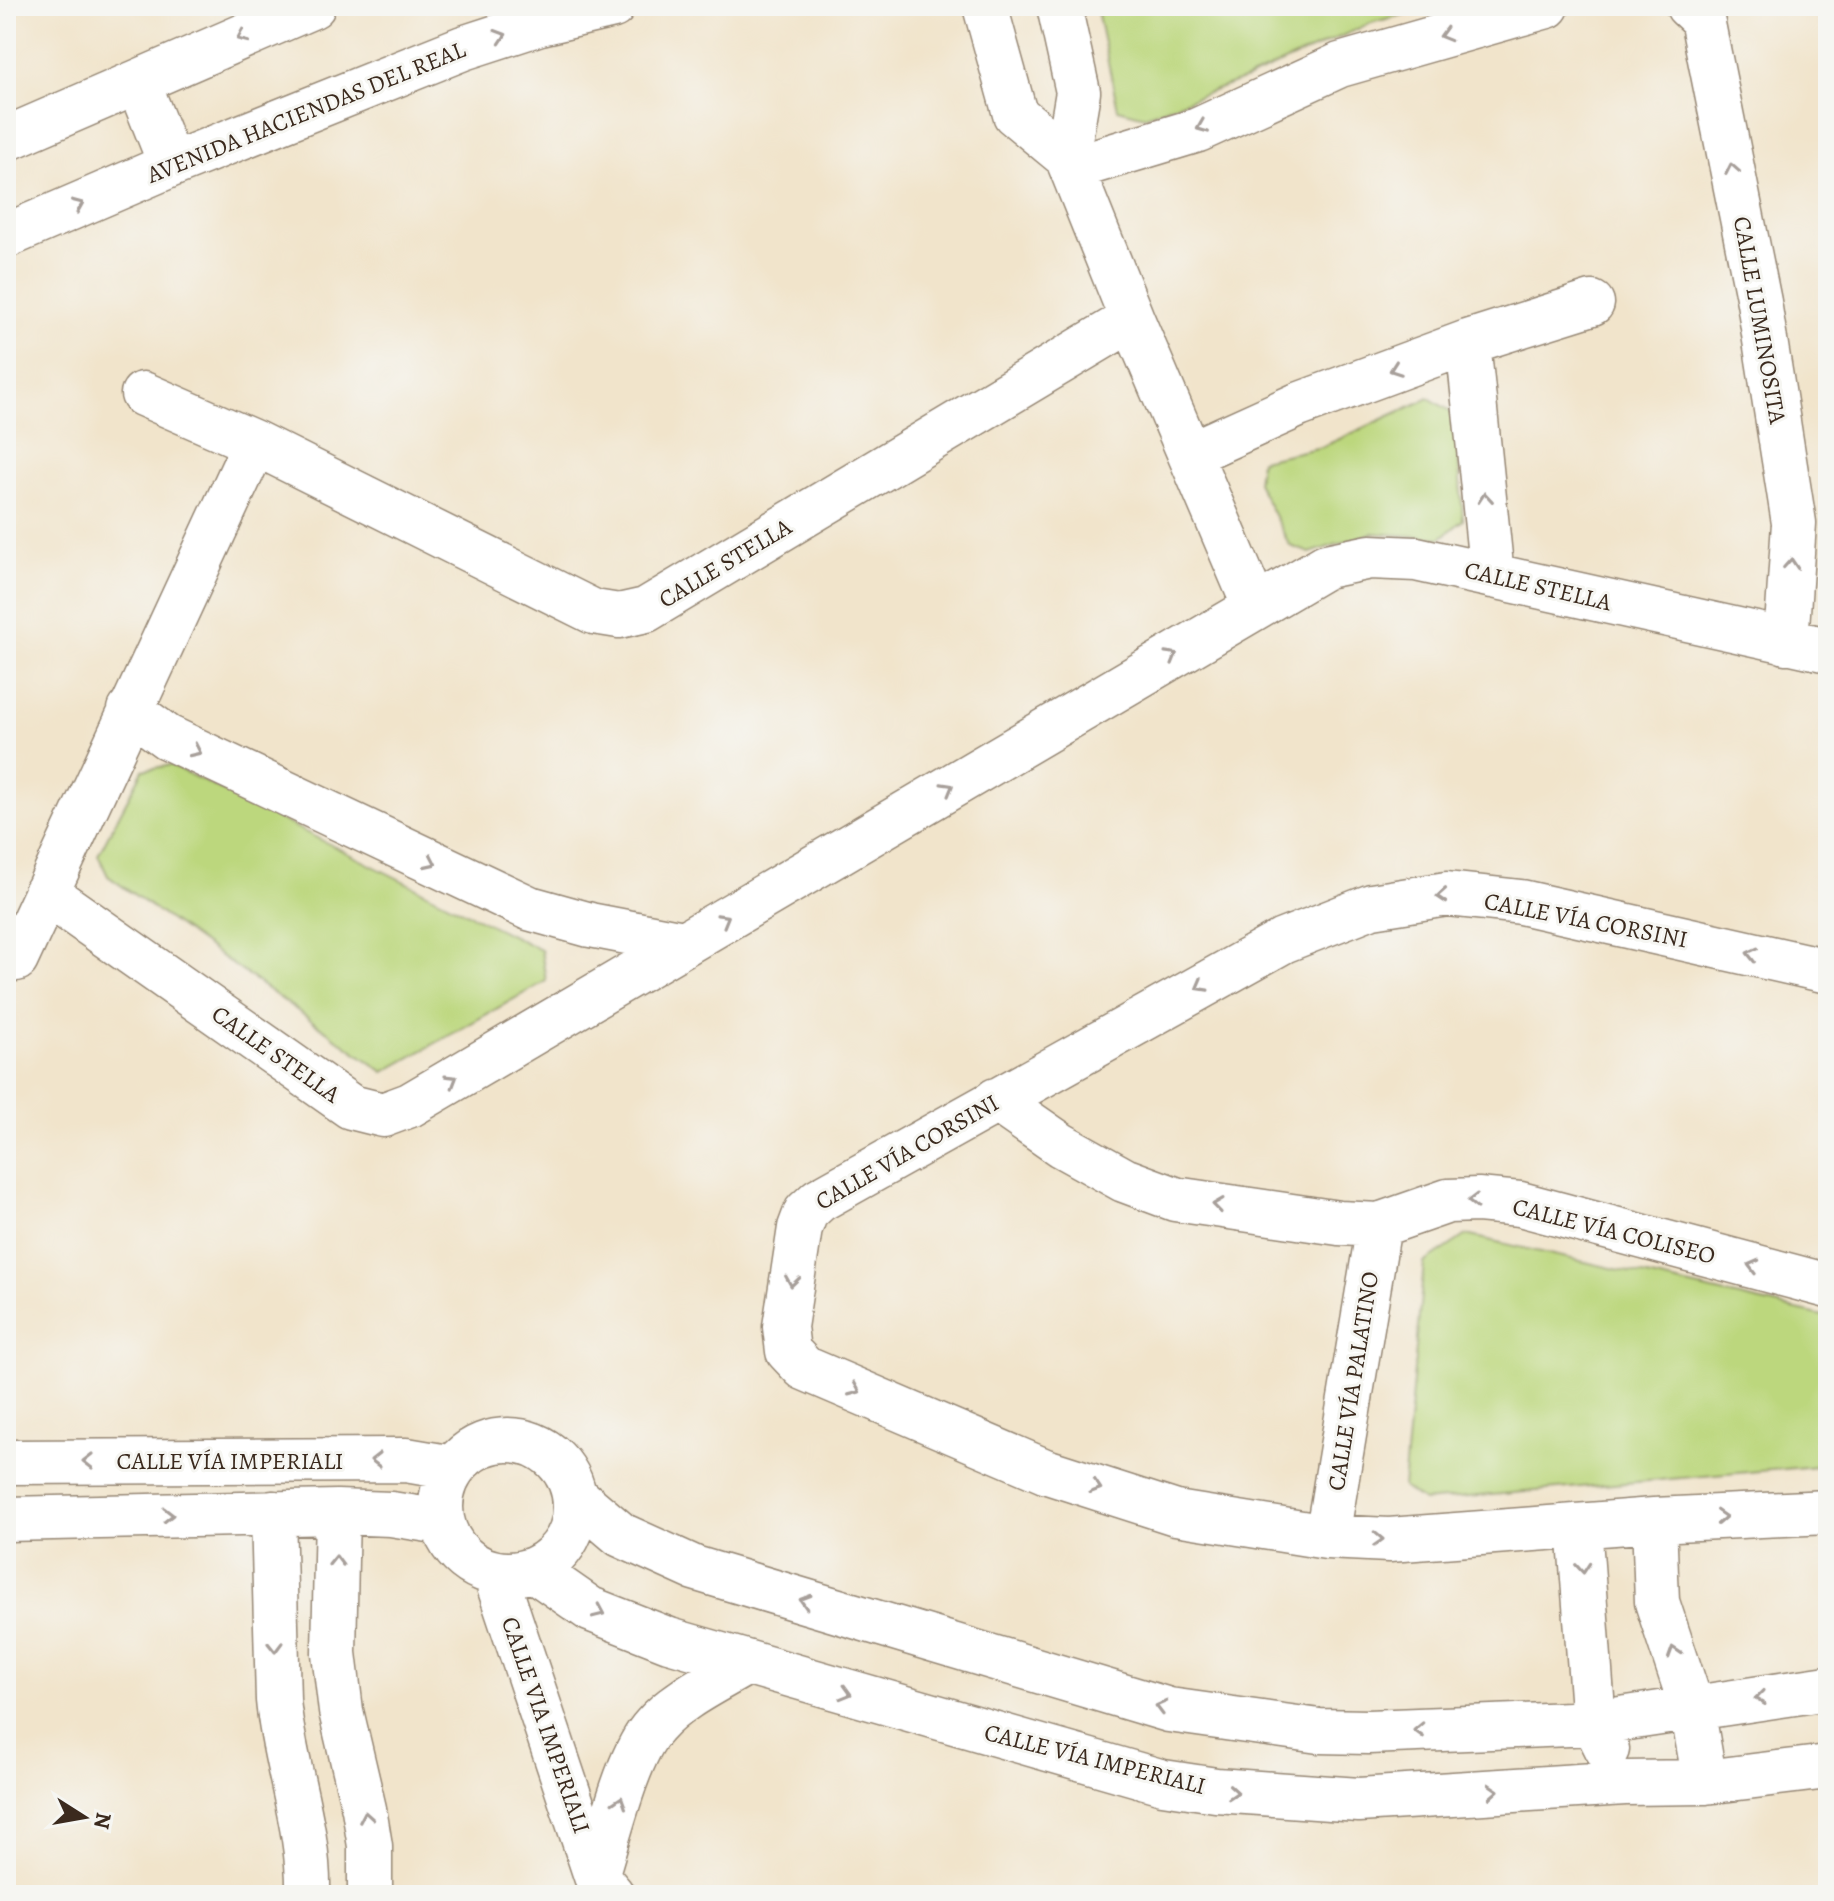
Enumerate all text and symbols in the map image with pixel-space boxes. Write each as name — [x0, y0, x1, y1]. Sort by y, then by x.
one-way arrow — [1438, 26, 1452, 42]
one-way arrow — [236, 28, 250, 44]
one-way arrow — [494, 29, 507, 45]
street label: AVENIDA HACIENDAS DEL REAL — [141, 33, 471, 191]
one-way arrow — [1196, 117, 1210, 134]
one-way arrow — [1725, 162, 1742, 176]
one-way arrow — [70, 198, 84, 214]
street label: CALLE LUMINOSITA — [1726, 214, 1794, 427]
one-way arrow — [1389, 359, 1403, 376]
one-way arrow — [1477, 491, 1494, 504]
street label: CALLE STELLA — [653, 510, 798, 615]
street label: CALLE STELLA — [1461, 554, 1616, 619]
one-way arrow — [1782, 557, 1799, 570]
one-way arrow — [1163, 650, 1178, 666]
one-way arrow — [188, 741, 202, 757]
one-way arrow — [939, 782, 954, 797]
one-way arrow — [423, 852, 437, 868]
street label: CALLE VÍA CORSINI — [1482, 885, 1690, 955]
one-way arrow — [1435, 887, 1448, 904]
one-way arrow — [715, 913, 730, 929]
one-way arrow — [1746, 946, 1759, 963]
one-way arrow — [1195, 977, 1210, 992]
street label: CALLE STELLA — [205, 998, 347, 1111]
one-way arrow — [443, 1074, 458, 1090]
street label: CALLE VÍA CORSINI — [810, 1087, 1004, 1217]
street label: CALLE VÍA COLISEO — [1509, 1190, 1719, 1272]
one-way arrow — [1466, 1192, 1479, 1210]
one-way arrow — [1212, 1198, 1225, 1215]
one-way arrow — [1746, 1259, 1760, 1276]
street label: CALLE VÍA PALATINO — [1320, 1269, 1386, 1493]
one-way arrow — [784, 1274, 801, 1288]
one-way arrow — [847, 1380, 861, 1396]
street label: CALLE VÍA IMPERIALI — [116, 1445, 344, 1477]
one-way arrow — [369, 1451, 382, 1469]
one-way arrow — [81, 1452, 94, 1470]
one-way arrow — [1089, 1478, 1102, 1494]
one-way arrow — [162, 1506, 175, 1524]
one-way arrow — [1715, 1509, 1728, 1526]
one-way arrow — [1372, 1531, 1385, 1548]
one-way arrow — [327, 1554, 345, 1567]
one-way arrow — [1574, 1562, 1591, 1575]
one-way arrow — [798, 1594, 812, 1610]
one-way arrow — [591, 1603, 605, 1619]
street label: CALLE VIA IMPERIALI — [494, 1612, 598, 1838]
one-way arrow — [267, 1641, 284, 1654]
one-way arrow — [1667, 1646, 1683, 1660]
one-way arrow — [839, 1683, 853, 1700]
one-way arrow — [1753, 1689, 1767, 1706]
one-way arrow — [1155, 1700, 1169, 1716]
street label: CALLE VÍA IMPERIALI — [981, 1716, 1209, 1802]
one-way arrow — [1412, 1721, 1425, 1738]
north arrow — [44, 1777, 124, 1857]
one-way arrow — [1227, 1783, 1240, 1800]
one-way arrow — [1487, 1783, 1500, 1800]
one-way arrow — [611, 1795, 627, 1809]
text: N — [86, 1810, 119, 1831]
one-way arrow — [358, 1811, 375, 1824]

